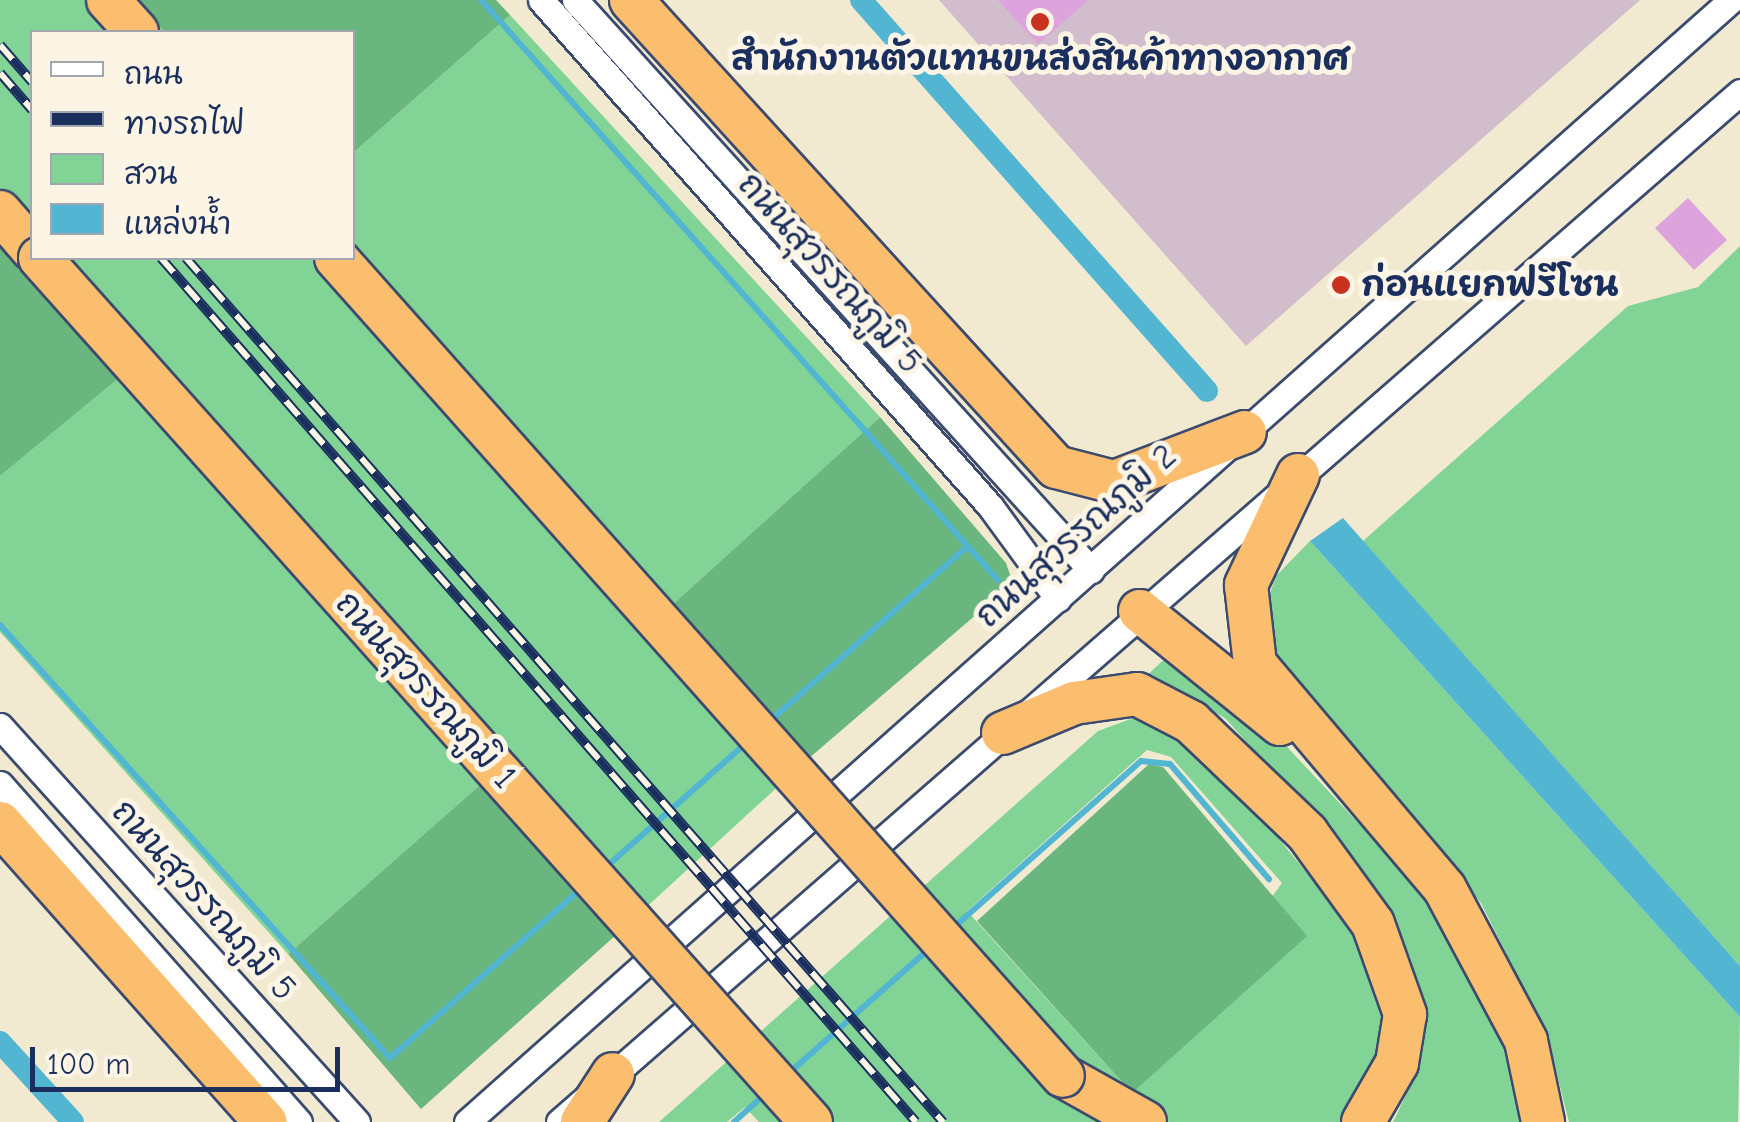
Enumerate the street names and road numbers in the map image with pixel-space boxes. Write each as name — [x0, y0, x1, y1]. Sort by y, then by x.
street label: ถนนสุวรรณภูมิ 5 — [729, 164, 931, 382]
street label: ถนนสุวรรณภูมิ 2 — [967, 435, 1185, 637]
street label: ถนนสุวรรณภูมิ 1 — [326, 583, 526, 797]
street label: ถนนสุวรรณภูมิ 5 — [103, 791, 305, 1009]

